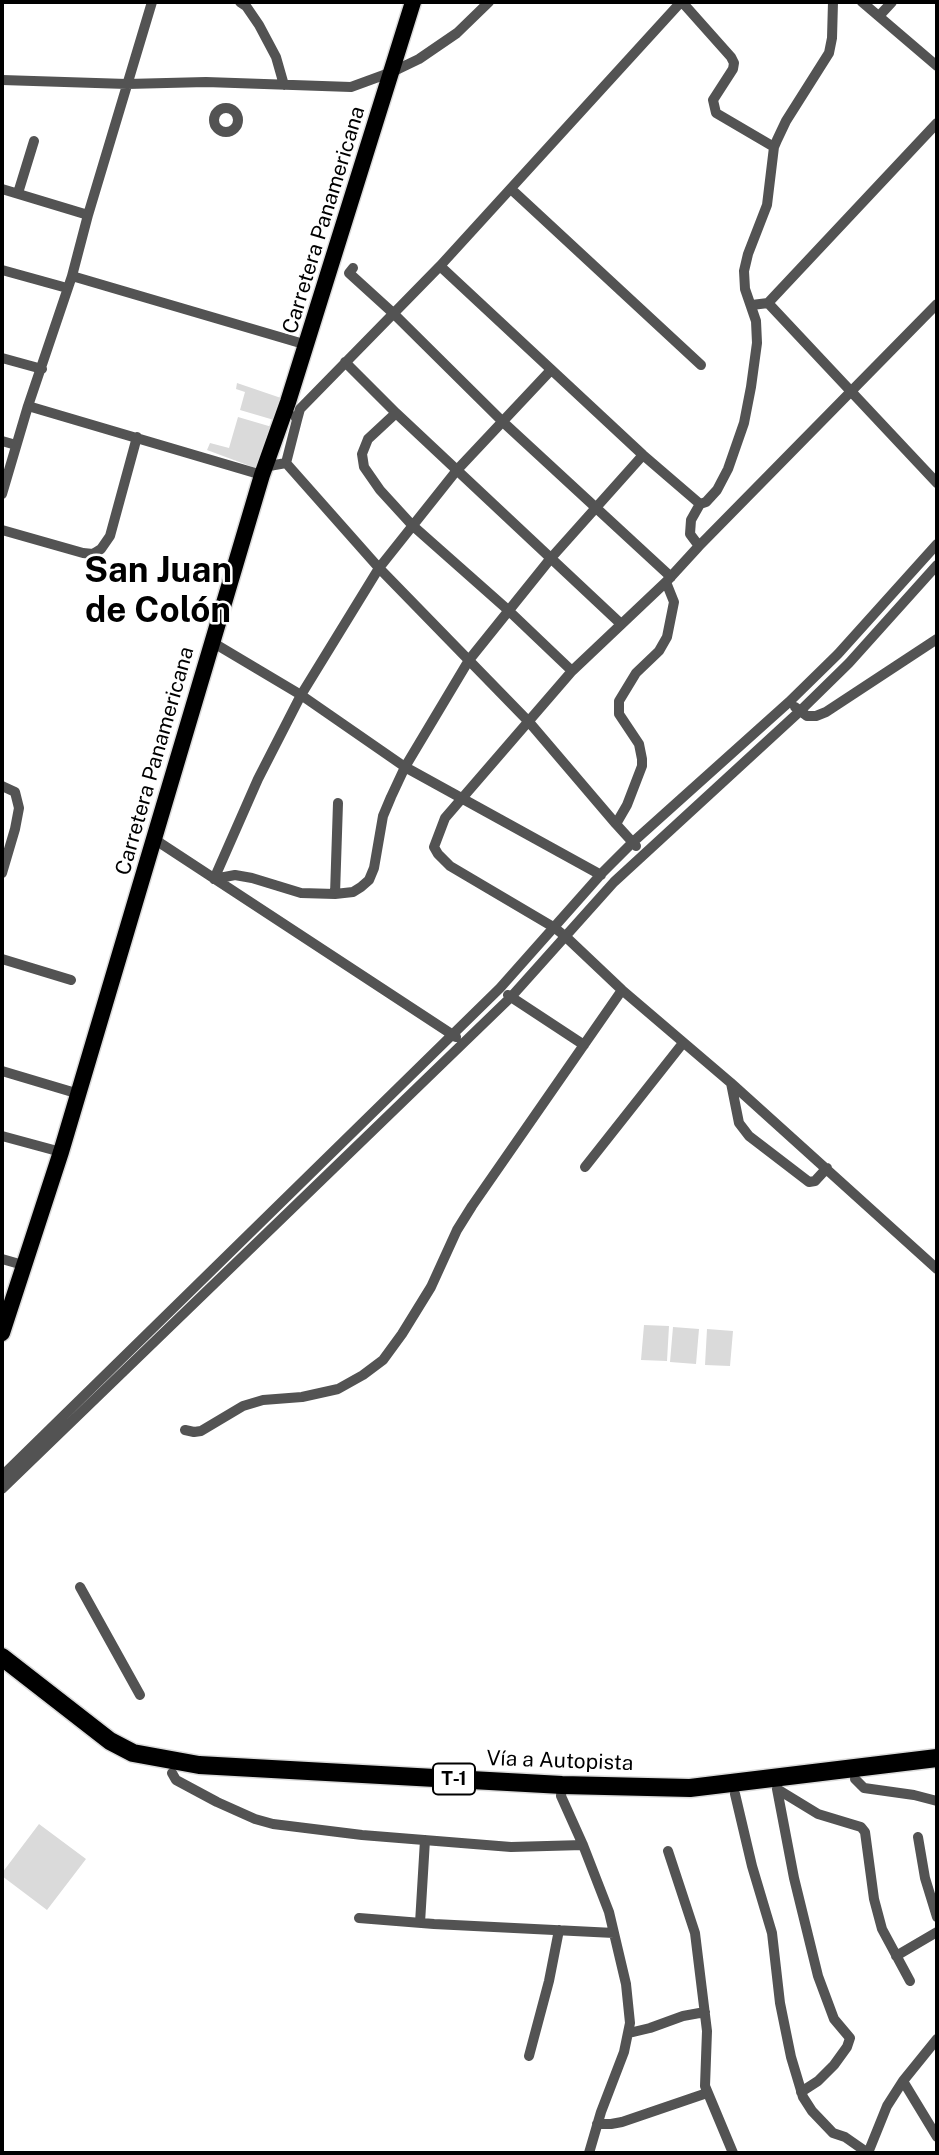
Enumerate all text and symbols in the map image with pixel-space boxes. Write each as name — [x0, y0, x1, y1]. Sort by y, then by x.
street label: Carretera Panamericana — [277, 103, 371, 337]
district label: San Juan de Colón — [84, 550, 232, 632]
street label: Carretera Panamericana — [110, 644, 200, 878]
street label: Vía a Autopista — [486, 1746, 634, 1776]
road number: T-1 — [433, 1764, 475, 1794]

